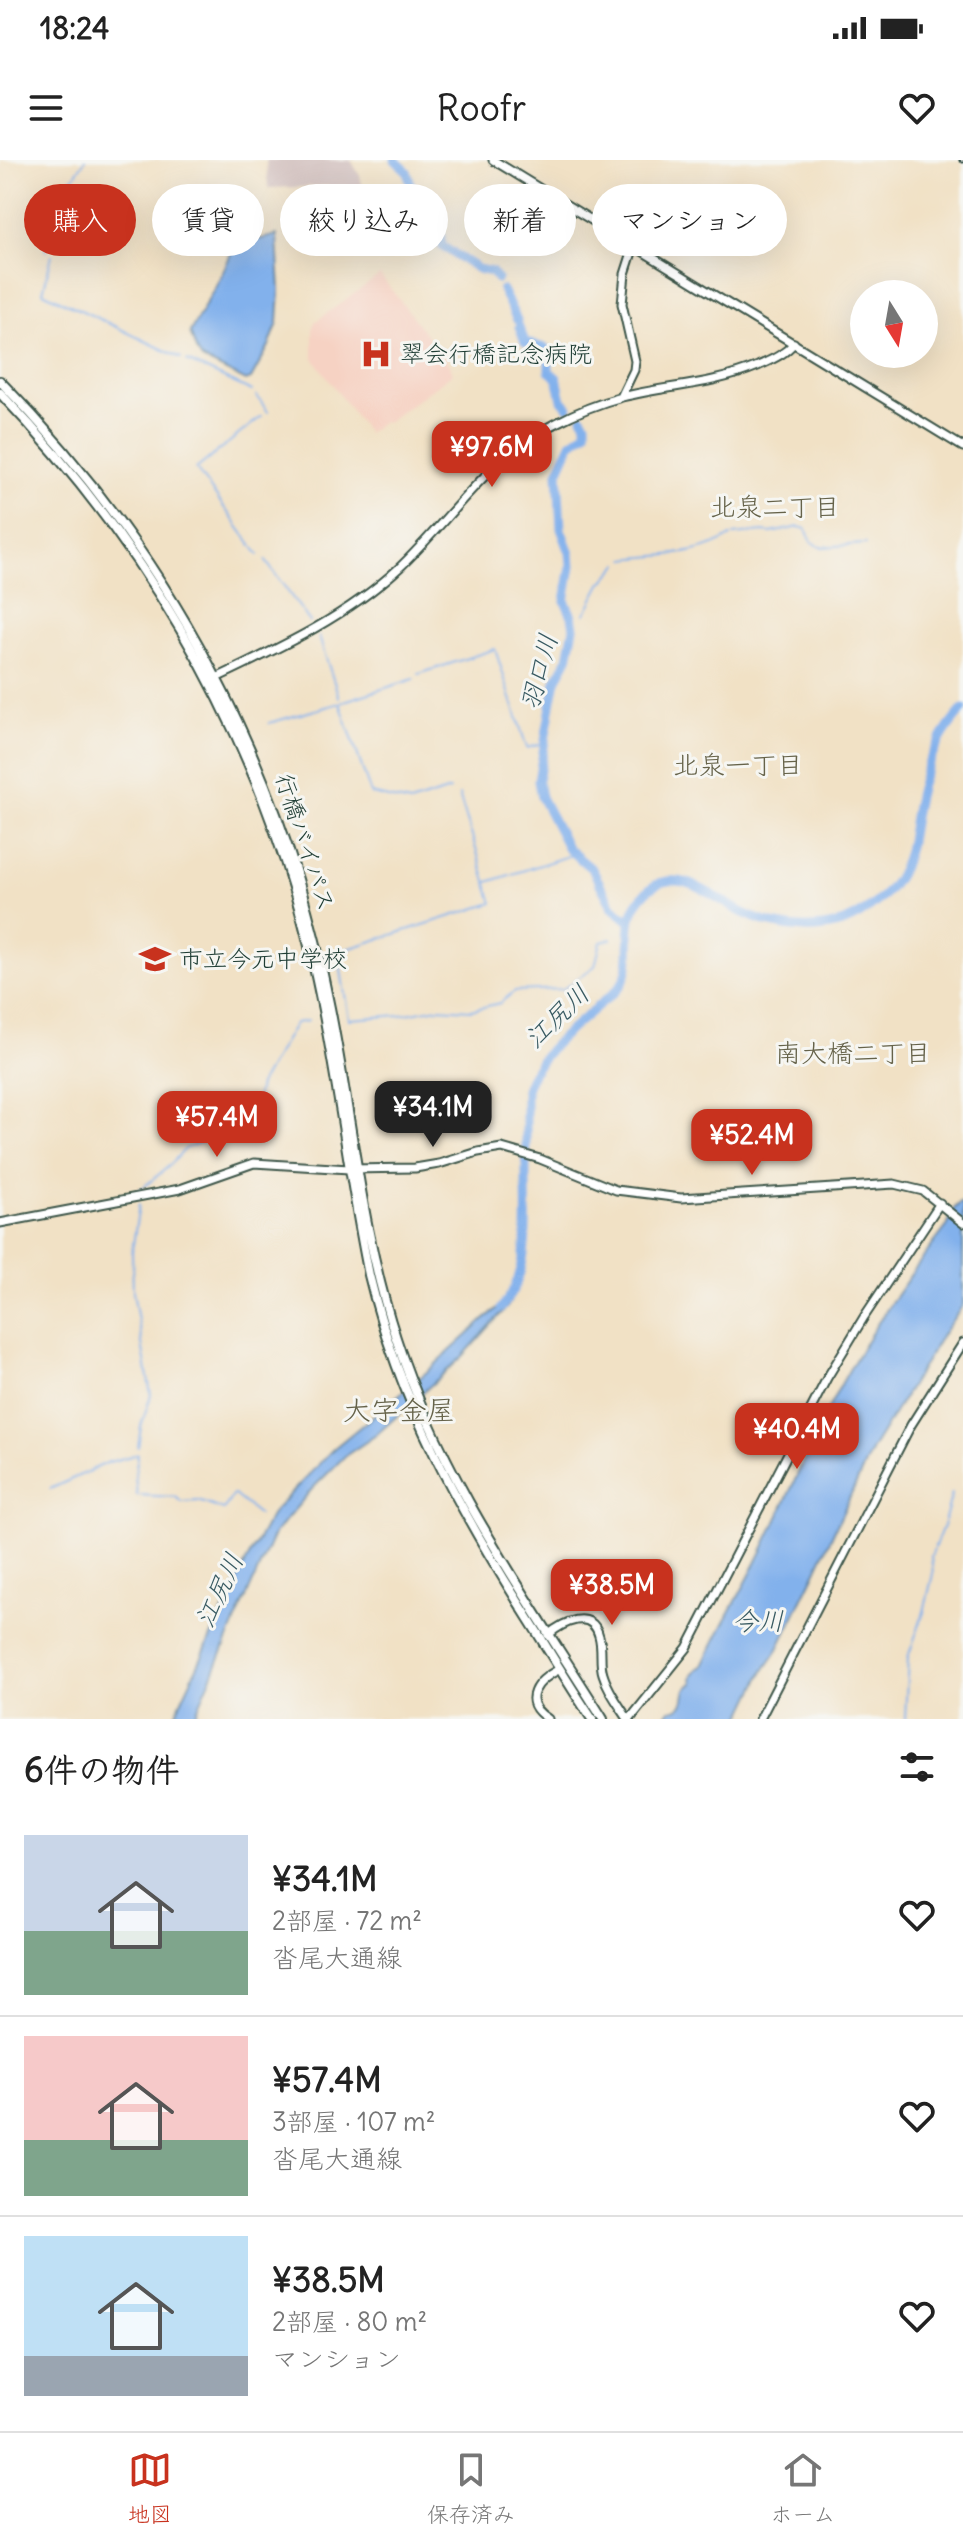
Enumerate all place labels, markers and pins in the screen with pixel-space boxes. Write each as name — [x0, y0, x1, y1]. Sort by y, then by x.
hospital icon: 翠会行橋記念病院 — [359, 337, 393, 371]
place label: 翠会行橋記念病院 — [400, 338, 592, 368]
pin: ¥97.6M — [427, 421, 557, 489]
school or university icon: 市立今元中学校 — [138, 942, 172, 976]
place label: 市立今元中学校 — [179, 943, 347, 973]
pin: ¥34.1M — [368, 1081, 498, 1149]
pin: ¥57.4M — [152, 1091, 282, 1159]
pin: ¥52.4M — [687, 1109, 817, 1177]
pin: ¥40.4M — [732, 1403, 862, 1471]
pin: ¥38.5M — [547, 1559, 677, 1627]

